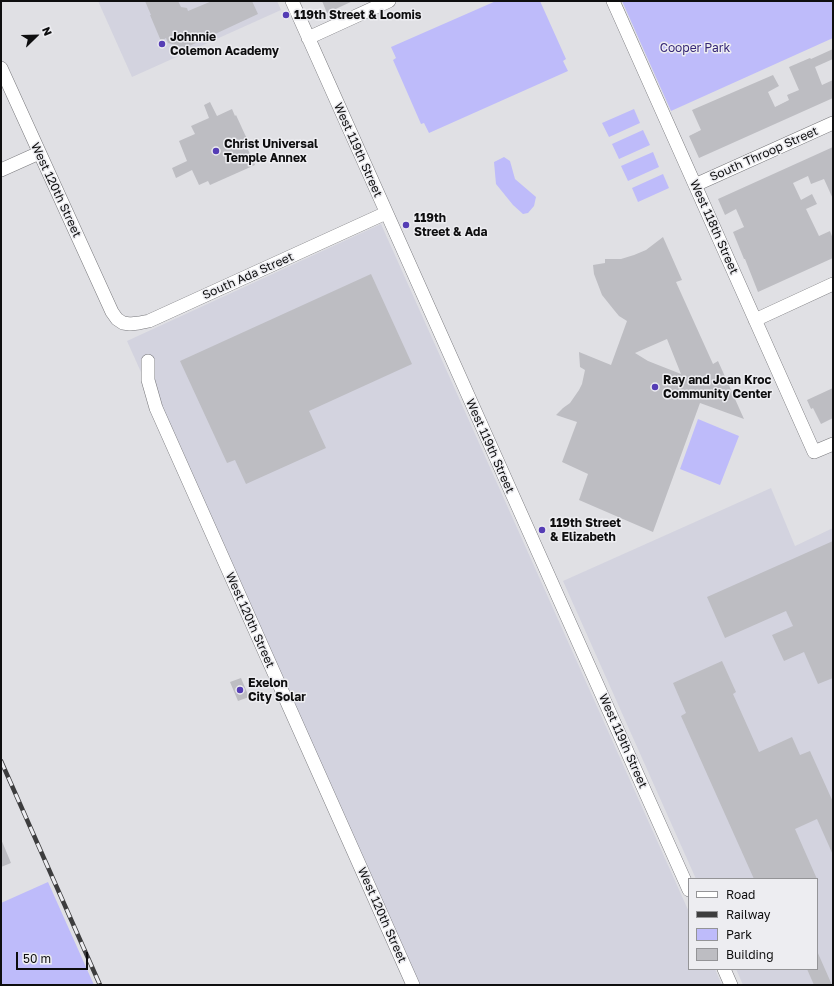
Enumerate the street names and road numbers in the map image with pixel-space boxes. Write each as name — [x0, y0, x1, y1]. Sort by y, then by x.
street label: West 119th Street — [331, 101, 385, 199]
street label: South Throop Street — [708, 124, 820, 184]
street label: West 120th Street — [28, 140, 84, 240]
street label: West 118th Street — [687, 178, 741, 276]
street label: South Ada Street — [200, 250, 296, 302]
street label: West 119th Street — [463, 397, 517, 495]
street label: West 120th Street — [222, 570, 278, 670]
street label: West 119th Street — [596, 692, 650, 790]
street label: West 120th Street — [354, 865, 410, 965]

